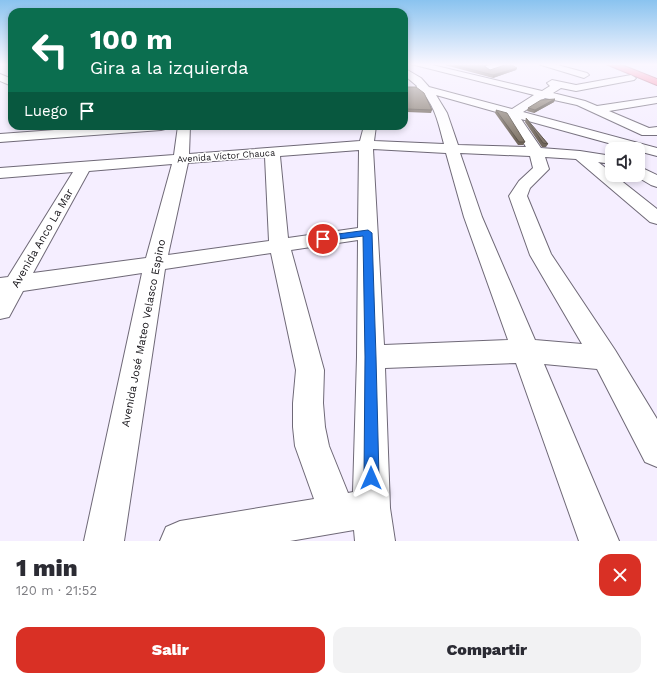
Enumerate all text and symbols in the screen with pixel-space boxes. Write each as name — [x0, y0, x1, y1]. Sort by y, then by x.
text: 100 m — [90, 23, 173, 56]
icon: left — [24, 24, 76, 76]
text: Gira a la izquierda — [90, 57, 249, 78]
icon: arrive — [76, 100, 98, 122]
text: Luego — [24, 102, 68, 120]
map controls — [605, 142, 645, 182]
button: sound — [605, 142, 645, 182]
street label: Avenida Víctor Chauca — [177, 148, 275, 164]
street label: Avenida Anco La Mar — [9, 186, 76, 290]
pin — [306, 222, 340, 256]
icon: arrive — [312, 228, 334, 250]
street label: Avenida José Mateo Velasco Espino — [119, 238, 168, 428]
position arrow — [350, 457, 392, 499]
text: 1 min — [16, 554, 78, 582]
button: close — [599, 554, 641, 596]
text: 120 m · 21:52 — [16, 583, 97, 598]
button: Salir — [16, 627, 325, 673]
button: Compartir — [333, 627, 641, 673]

